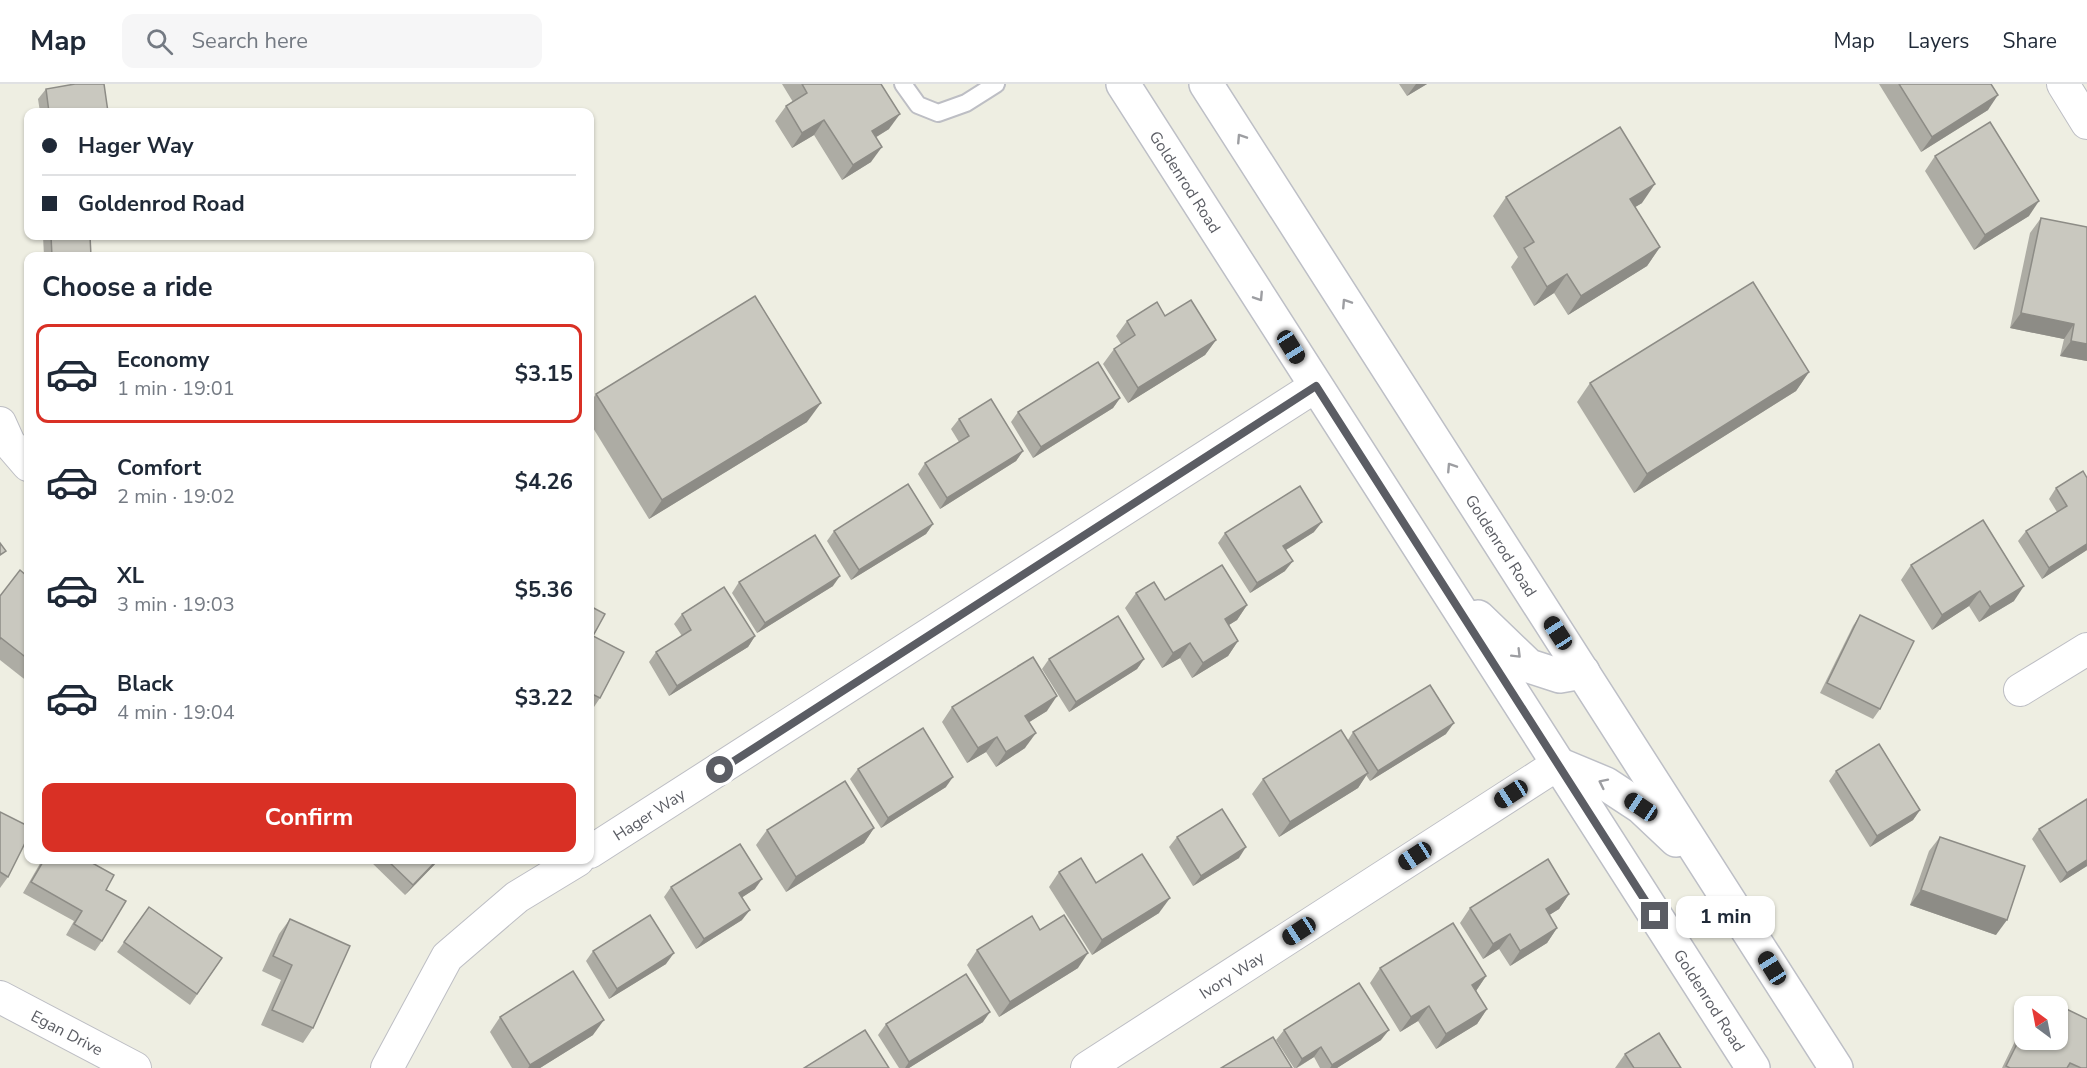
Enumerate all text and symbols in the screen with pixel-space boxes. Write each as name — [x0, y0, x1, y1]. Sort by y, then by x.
search box — [122, 14, 542, 68]
text: Map — [30, 22, 86, 60]
icon: search — [143, 25, 176, 58]
text: Search here — [191, 26, 308, 56]
text: Map — [1833, 27, 1875, 55]
text: Layers — [1908, 27, 1969, 55]
text: Share — [2002, 27, 2057, 55]
street label: Goldenrod Road — [1144, 127, 1226, 238]
text: Hager Way — [78, 131, 193, 161]
one-way arrow — [1237, 134, 1248, 145]
text: Goldenrod Road — [78, 189, 245, 219]
text: Choose a ride — [42, 269, 213, 306]
one-way arrow — [1252, 291, 1264, 301]
one-way arrow — [1342, 298, 1353, 309]
car — [1274, 327, 1308, 367]
text: Economy — [117, 345, 209, 375]
icon: car — [45, 347, 99, 401]
text: $3.15 — [515, 359, 573, 389]
text: 1 min · 19:01 — [117, 375, 235, 402]
text: Comfort — [117, 453, 201, 483]
icon: car — [45, 455, 99, 509]
one-way arrow — [1448, 462, 1459, 473]
text: $4.26 — [515, 467, 573, 497]
text: 2 min · 19:02 — [117, 483, 235, 510]
street label: Goldenrod Road — [1460, 491, 1542, 601]
text: XL — [117, 561, 144, 591]
icon: car — [45, 563, 99, 617]
text: $5.36 — [515, 575, 573, 605]
text: 3 min · 19:03 — [117, 591, 235, 618]
car — [1541, 613, 1575, 653]
one-way arrow — [1510, 647, 1521, 658]
text: Black — [117, 669, 173, 699]
icon: car — [45, 671, 99, 725]
text: $3.22 — [515, 683, 573, 713]
text: 4 min · 19:04 — [117, 699, 235, 726]
route start — [706, 756, 733, 783]
car — [1491, 777, 1531, 811]
one-way arrow — [1598, 779, 1609, 791]
button: Confirm — [42, 783, 576, 852]
street label: Hager Way — [609, 783, 690, 846]
car — [1621, 789, 1661, 825]
car — [1395, 839, 1435, 873]
callout: 1 min — [1676, 895, 1775, 937]
route end — [1641, 902, 1668, 929]
text: 1 min — [1700, 903, 1751, 930]
car — [1279, 914, 1319, 948]
street label: Goldenrod Road — [1668, 945, 1750, 1056]
street label: Ivory Way — [1195, 946, 1269, 1005]
car — [1755, 948, 1789, 988]
north arrow — [2014, 996, 2068, 1050]
map controls — [2014, 996, 2068, 1050]
street label: Egan Drive — [27, 1005, 107, 1061]

